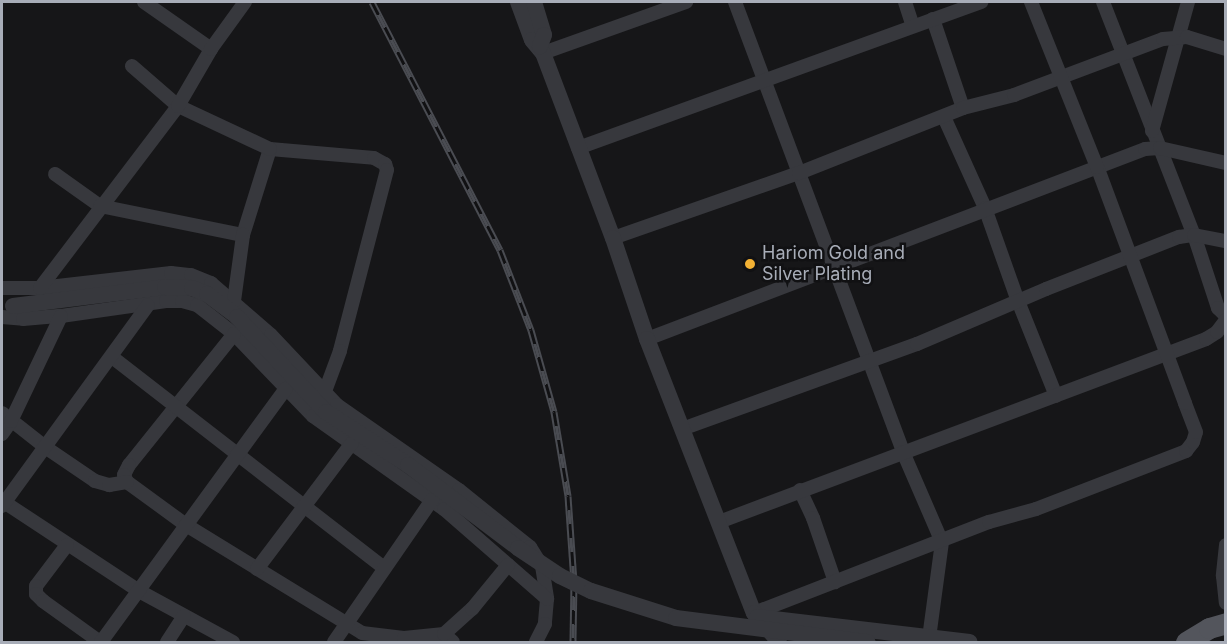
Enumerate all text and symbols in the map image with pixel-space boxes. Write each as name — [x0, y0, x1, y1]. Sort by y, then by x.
place label: Hariom Gold and Silver Plating — [762, 243, 905, 286]
marker: Hariom Gold and Silver Plating — [743, 257, 757, 271]

